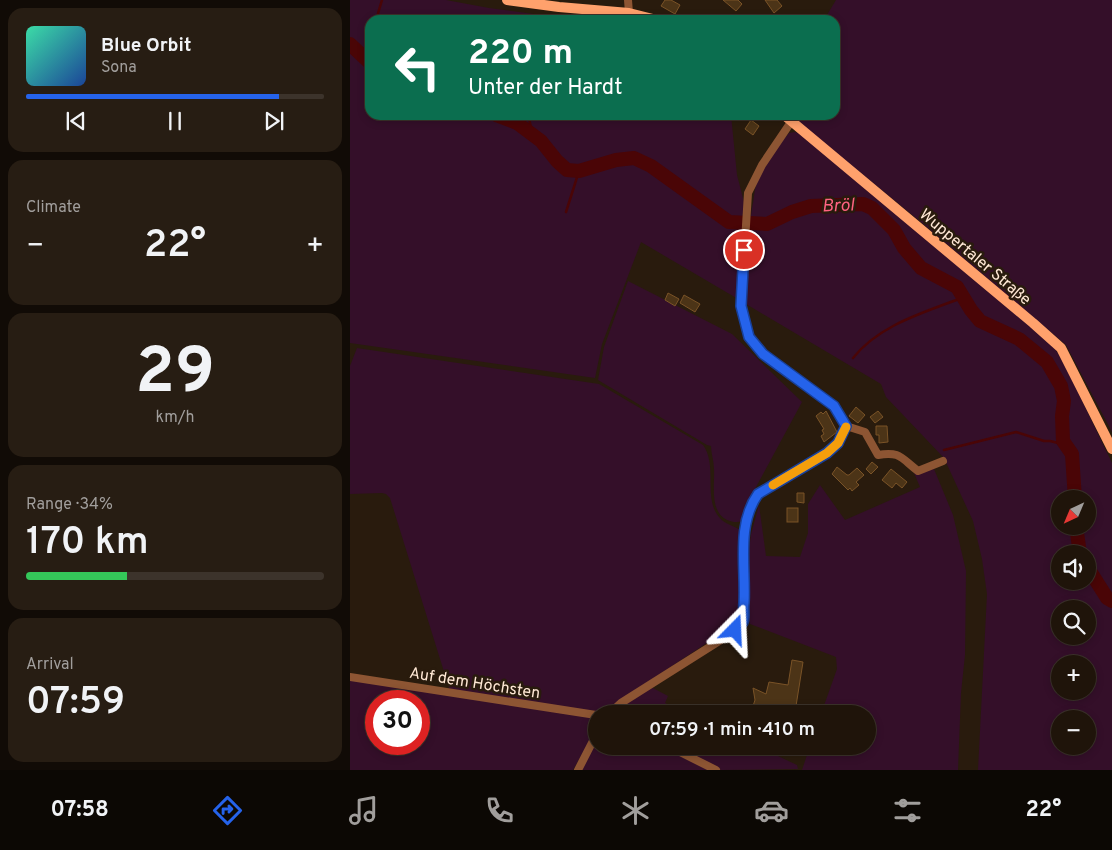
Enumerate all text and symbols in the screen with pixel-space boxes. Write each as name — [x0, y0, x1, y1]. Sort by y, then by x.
text: 220 m — [468, 32, 573, 76]
text: Blue Orbit — [101, 34, 191, 58]
icon: left — [385, 35, 450, 100]
text: Sona — [101, 58, 137, 78]
text: Unter der Hardt — [468, 75, 623, 102]
icon: previous — [62, 107, 90, 135]
icon: pause — [161, 107, 189, 135]
icon: next — [260, 107, 288, 135]
water label: Bröl — [822, 194, 856, 219]
text: Climate — [26, 198, 81, 218]
street label: Wuppertaler Straße — [915, 205, 1035, 310]
text: 22° — [144, 222, 206, 271]
text: − — [26, 229, 44, 265]
text: + — [306, 229, 324, 265]
pin — [723, 229, 765, 271]
icon: arrive — [730, 236, 758, 264]
text: 29 — [135, 334, 215, 416]
text: km/h — [156, 408, 194, 428]
north arrow — [1051, 490, 1096, 535]
map controls — [1051, 490, 1096, 755]
text: Range · 34% — [26, 495, 113, 515]
text: 170 km — [26, 519, 149, 568]
button: sound — [1051, 545, 1096, 590]
button: search — [1051, 600, 1096, 645]
position arrow — [708, 603, 760, 655]
text: Arrival — [26, 655, 74, 675]
button: + — [1051, 655, 1096, 700]
street label: Auf dem Höchsten — [408, 664, 542, 704]
text: 07:59 — [26, 679, 125, 728]
speed limit sign: 30 — [365, 690, 430, 755]
button: − — [1051, 710, 1096, 755]
text: 07:59 · 1 min · 410 m — [649, 718, 815, 742]
icon: directions — [210, 793, 245, 828]
icon: music — [346, 793, 381, 828]
icon: phone — [482, 793, 517, 828]
icon: climate — [618, 793, 653, 828]
icon: car — [754, 793, 789, 828]
icon: filters — [890, 793, 925, 828]
text: 07:58 — [50, 797, 109, 824]
text: 22° — [1025, 797, 1061, 824]

